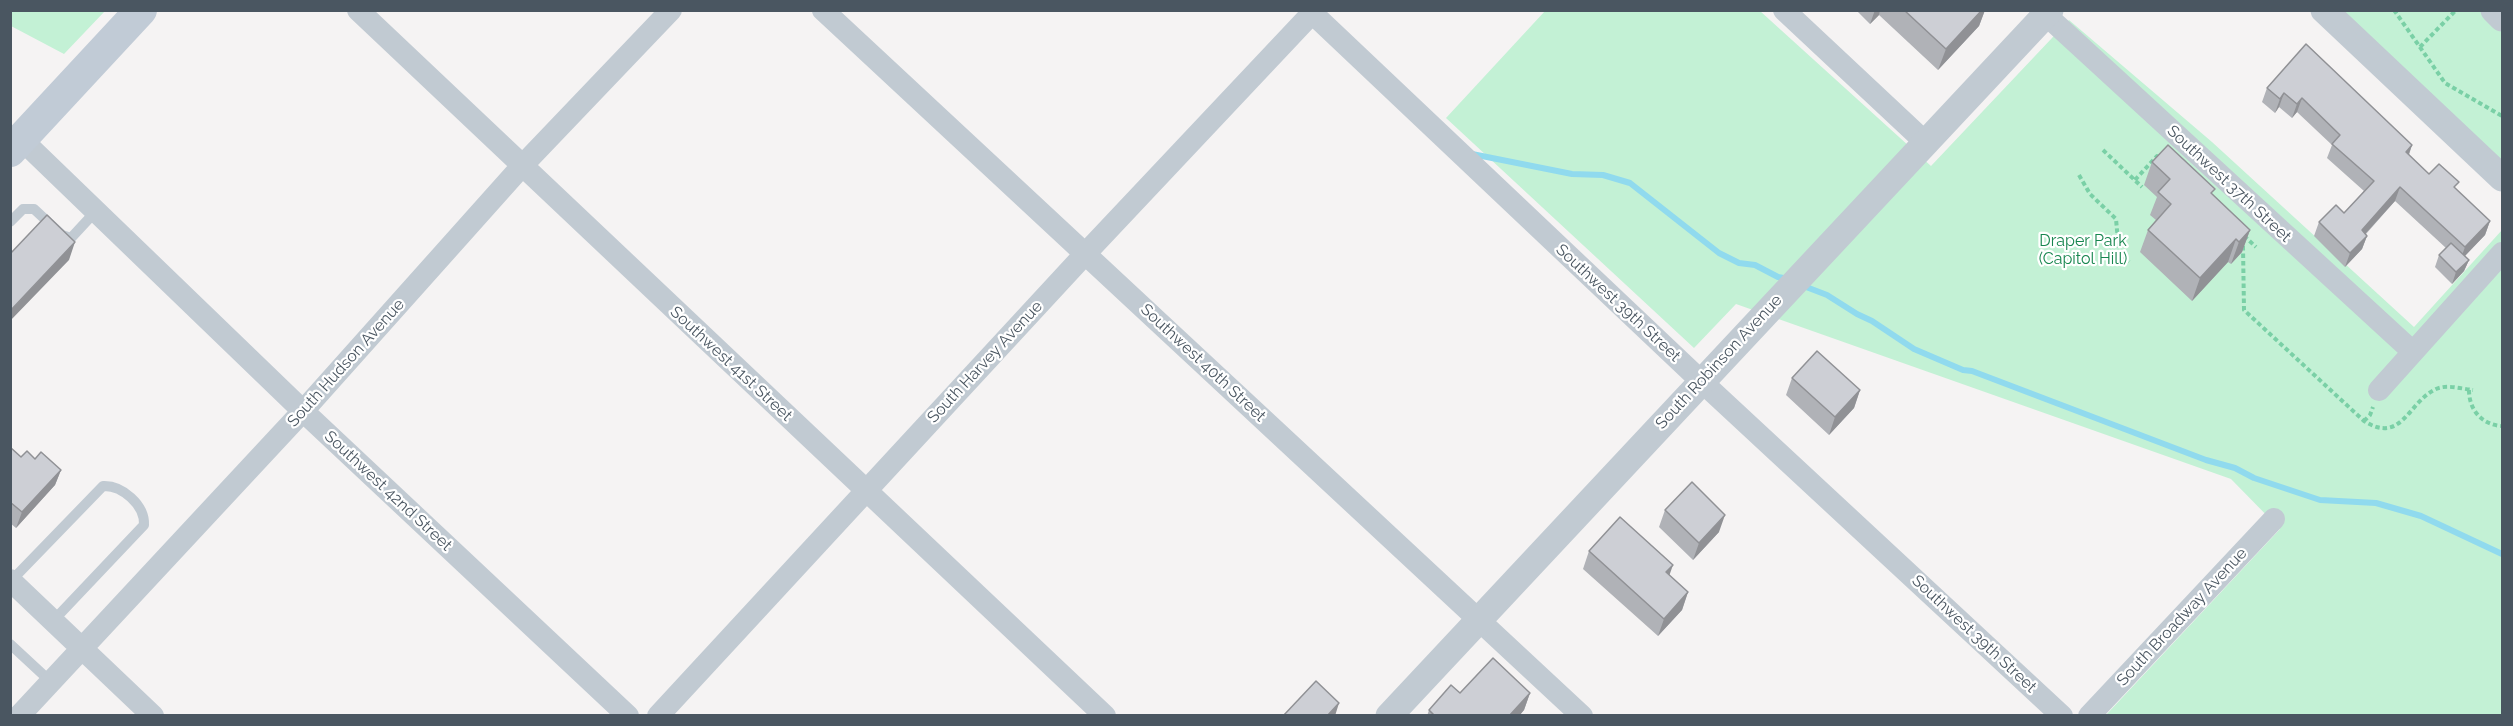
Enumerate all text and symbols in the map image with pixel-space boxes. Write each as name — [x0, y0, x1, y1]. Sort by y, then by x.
street label: Southwest 37th Street — [2163, 122, 2295, 246]
park label: Draper Park (Capitol Hill) — [2039, 231, 2127, 269]
street label: Southwest 39th Street — [1552, 240, 1684, 366]
street label: South Robinson Avenue — [1652, 291, 1786, 433]
street label: South Hudson Avenue — [283, 295, 409, 431]
street label: South Harvey Avenue — [923, 297, 1047, 427]
street label: Southwest 40th Street — [1136, 300, 1270, 426]
street label: Southwest 41st Street — [666, 303, 796, 425]
street label: Southwest 42nd Street — [320, 427, 456, 555]
street label: South Broadway Avenue — [2113, 544, 2251, 690]
street label: Southwest 39th Street — [1908, 571, 2040, 697]

